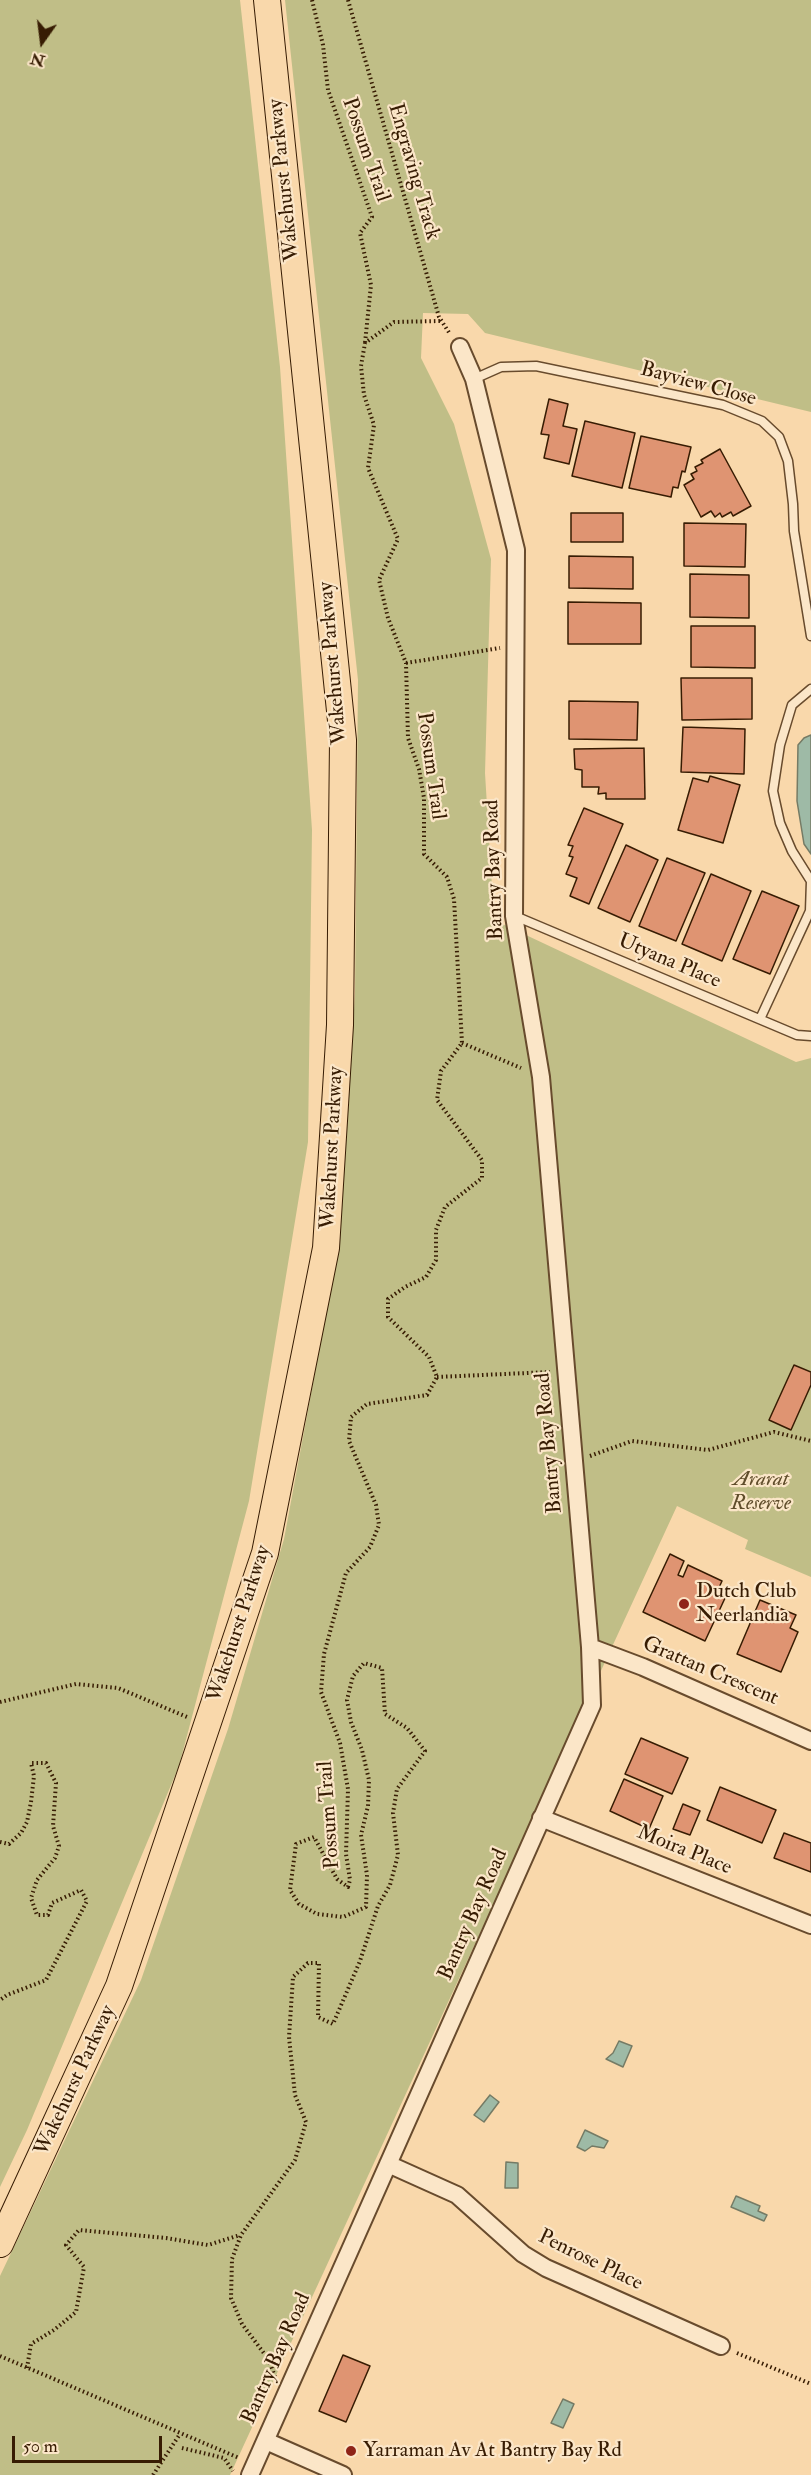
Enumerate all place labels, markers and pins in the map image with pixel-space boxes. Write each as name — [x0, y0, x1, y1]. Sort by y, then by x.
place label: Dutch Club Neerlandia — [696, 1579, 796, 1629]
marker: Dutch Club Neerlandia — [677, 1597, 691, 1611]
place label: Yarraman Av At Bantry Bay Rd — [363, 2438, 622, 2464]
marker: Yarraman Av At Bantry Bay Rd — [344, 2444, 358, 2458]

